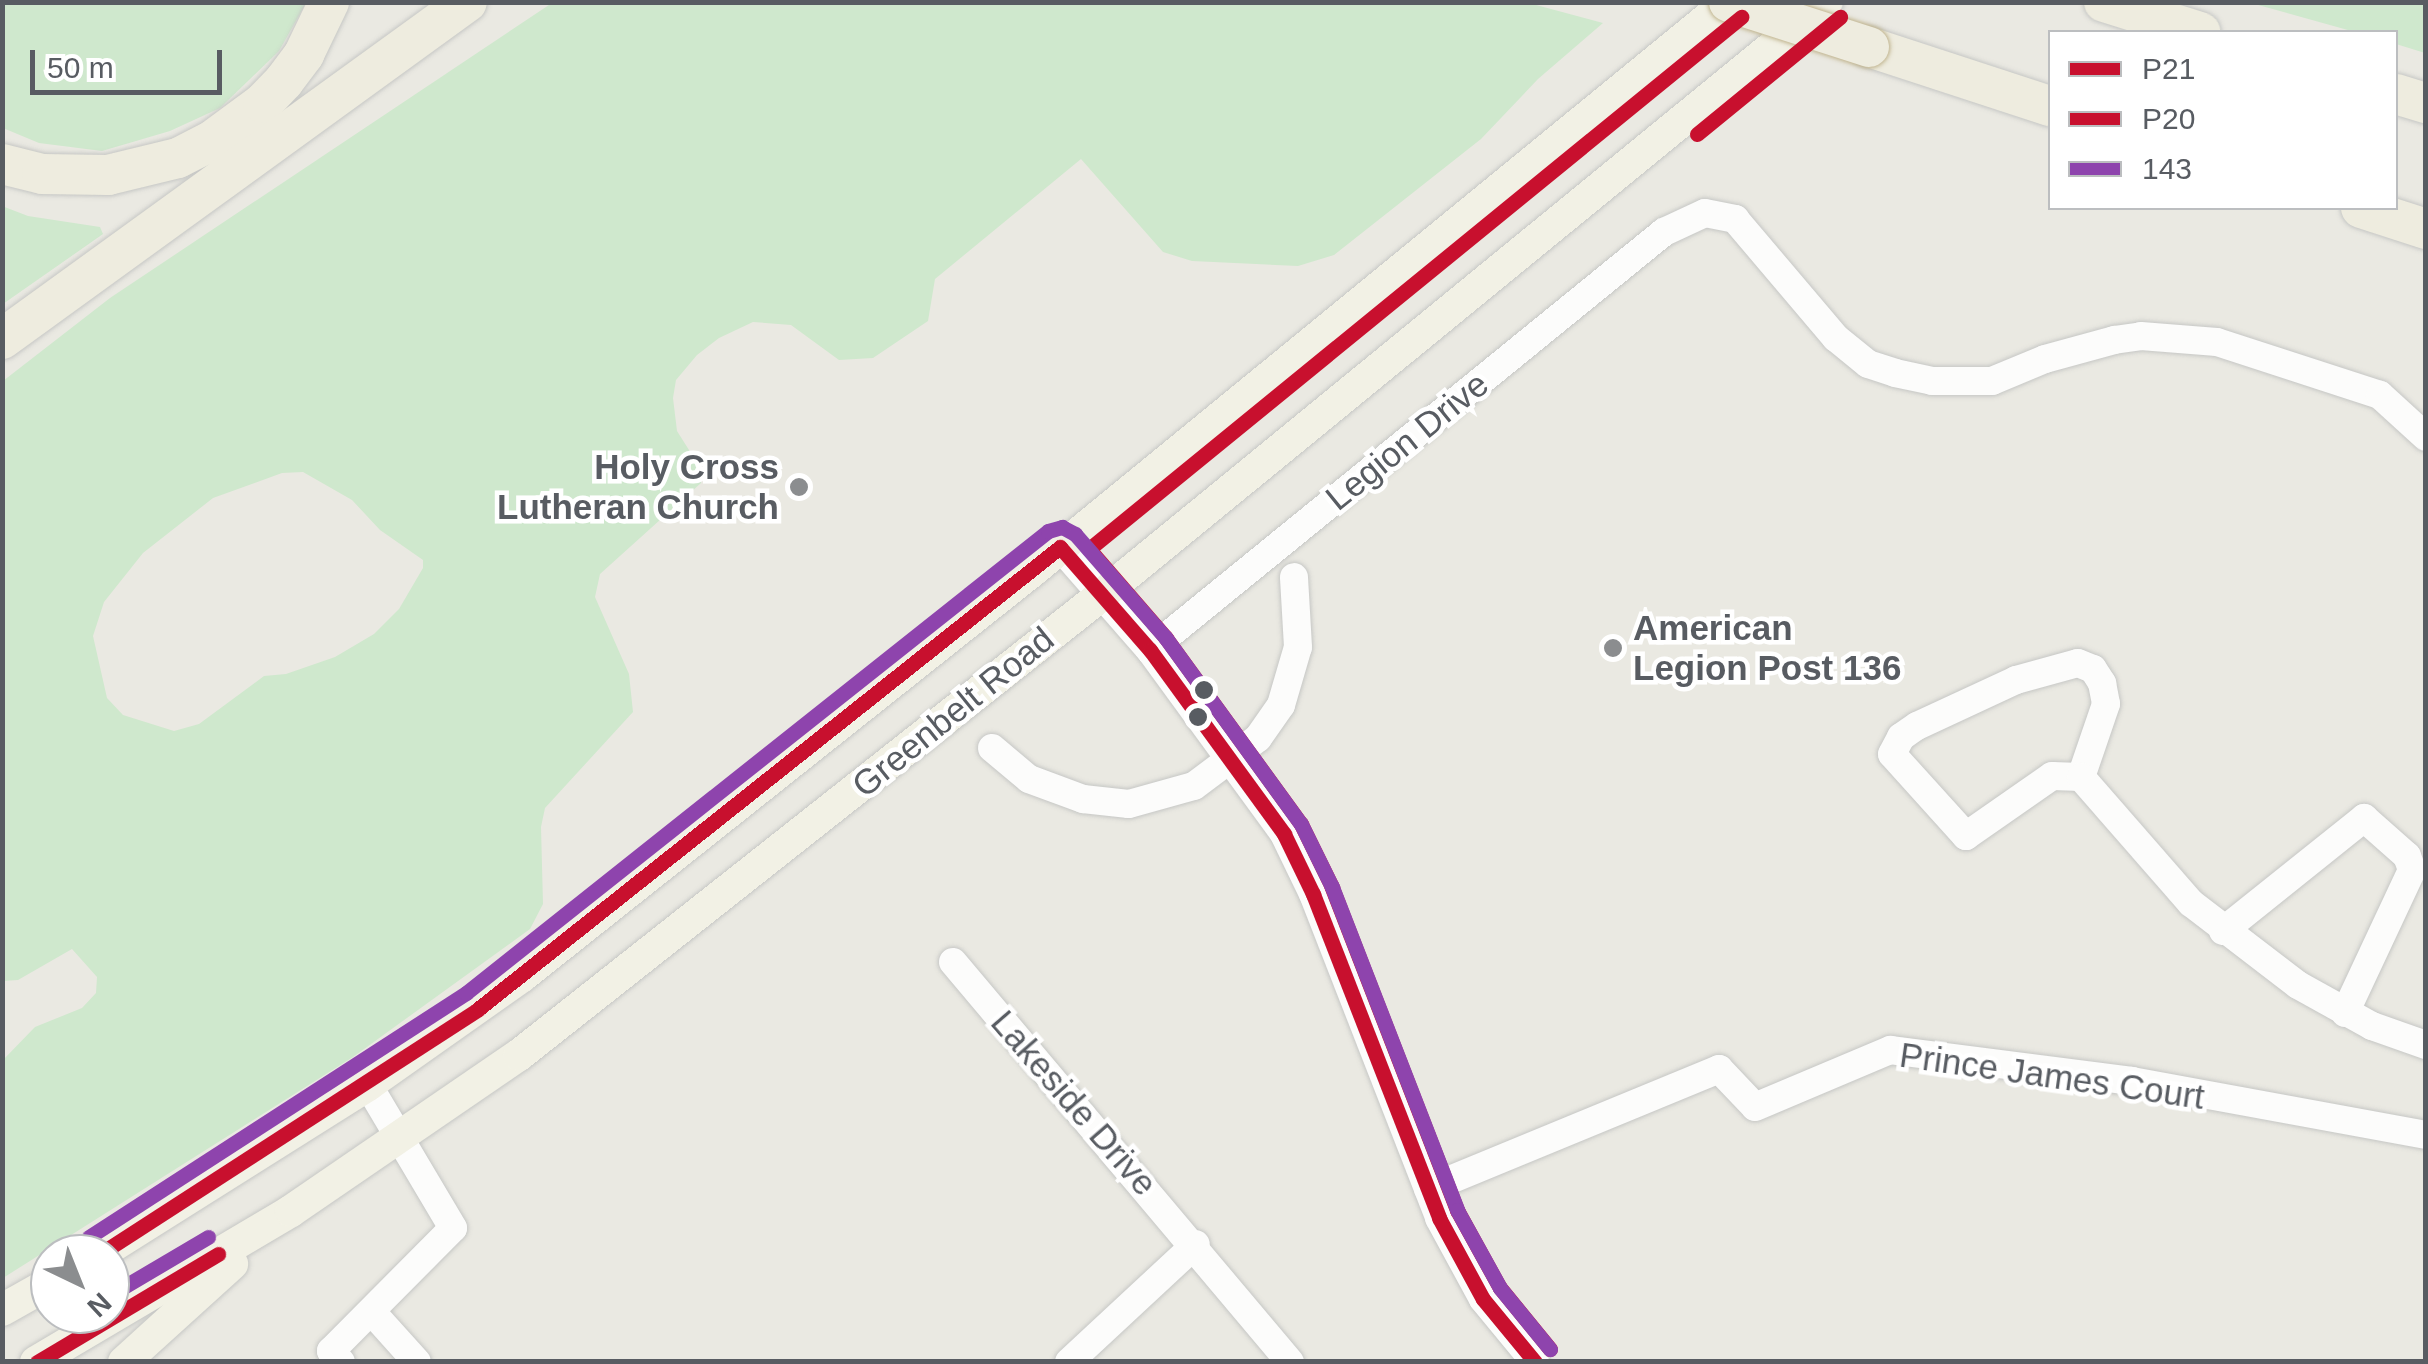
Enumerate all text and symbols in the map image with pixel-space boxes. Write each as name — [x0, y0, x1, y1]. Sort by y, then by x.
scale bar — [35, 30, 228, 92]
legend — [2048, 30, 2398, 210]
text: 50 m — [47, 51, 114, 84]
text: P21 — [2142, 52, 2195, 85]
text: P20 — [2142, 102, 2195, 135]
text: 143 — [2142, 152, 2192, 185]
street label: Legion Drive — [1317, 363, 1497, 519]
place label: Holy Cross Lutheran Church — [497, 446, 779, 528]
marker: Holy Cross Lutheran Church — [788, 476, 810, 498]
place label: American Legion Post 136 — [1633, 607, 1901, 689]
street label: Greenbelt Road — [844, 618, 1062, 806]
marker: American Legion Post 136 — [1602, 637, 1624, 659]
unlabelled marker — [1194, 680, 1214, 700]
unlabelled marker — [1188, 707, 1208, 727]
street label: Lakeside Drive — [982, 1002, 1166, 1204]
street label: Prince James Court — [1897, 1034, 2207, 1118]
north arrow — [30, 1234, 130, 1334]
text: N — [81, 1287, 117, 1323]

